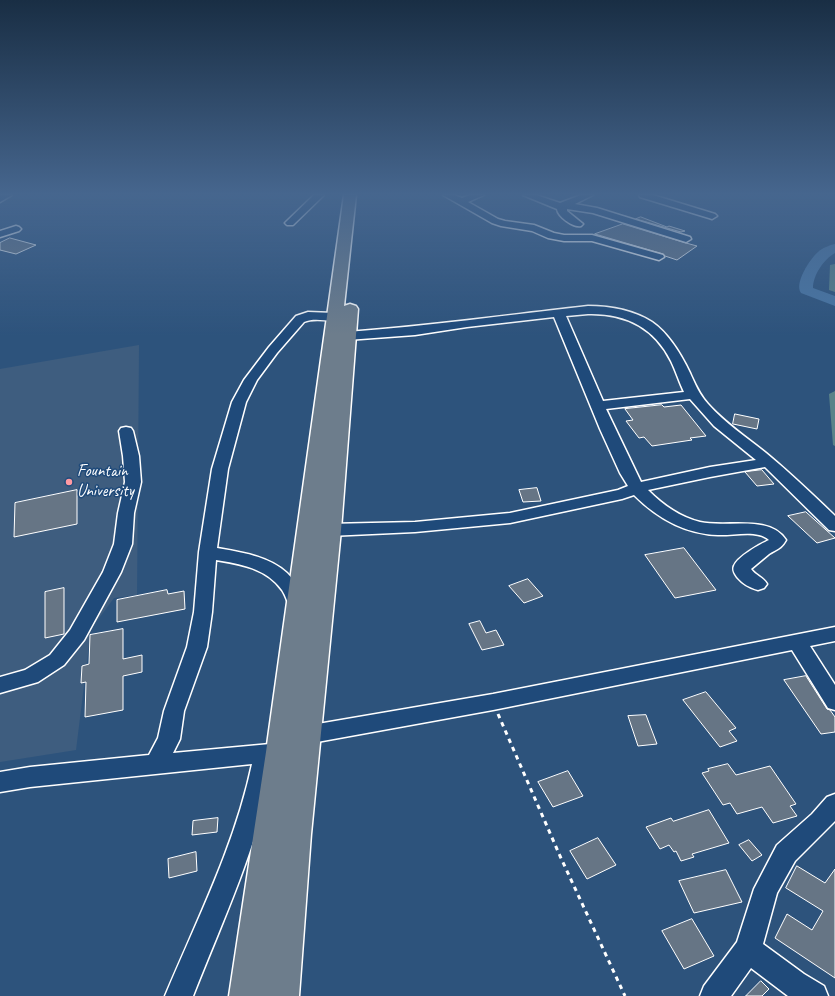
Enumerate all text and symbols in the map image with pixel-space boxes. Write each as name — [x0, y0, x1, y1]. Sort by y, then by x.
place label: Fountain University — [77, 462, 134, 502]
marker: Fountain University — [64, 477, 74, 487]

